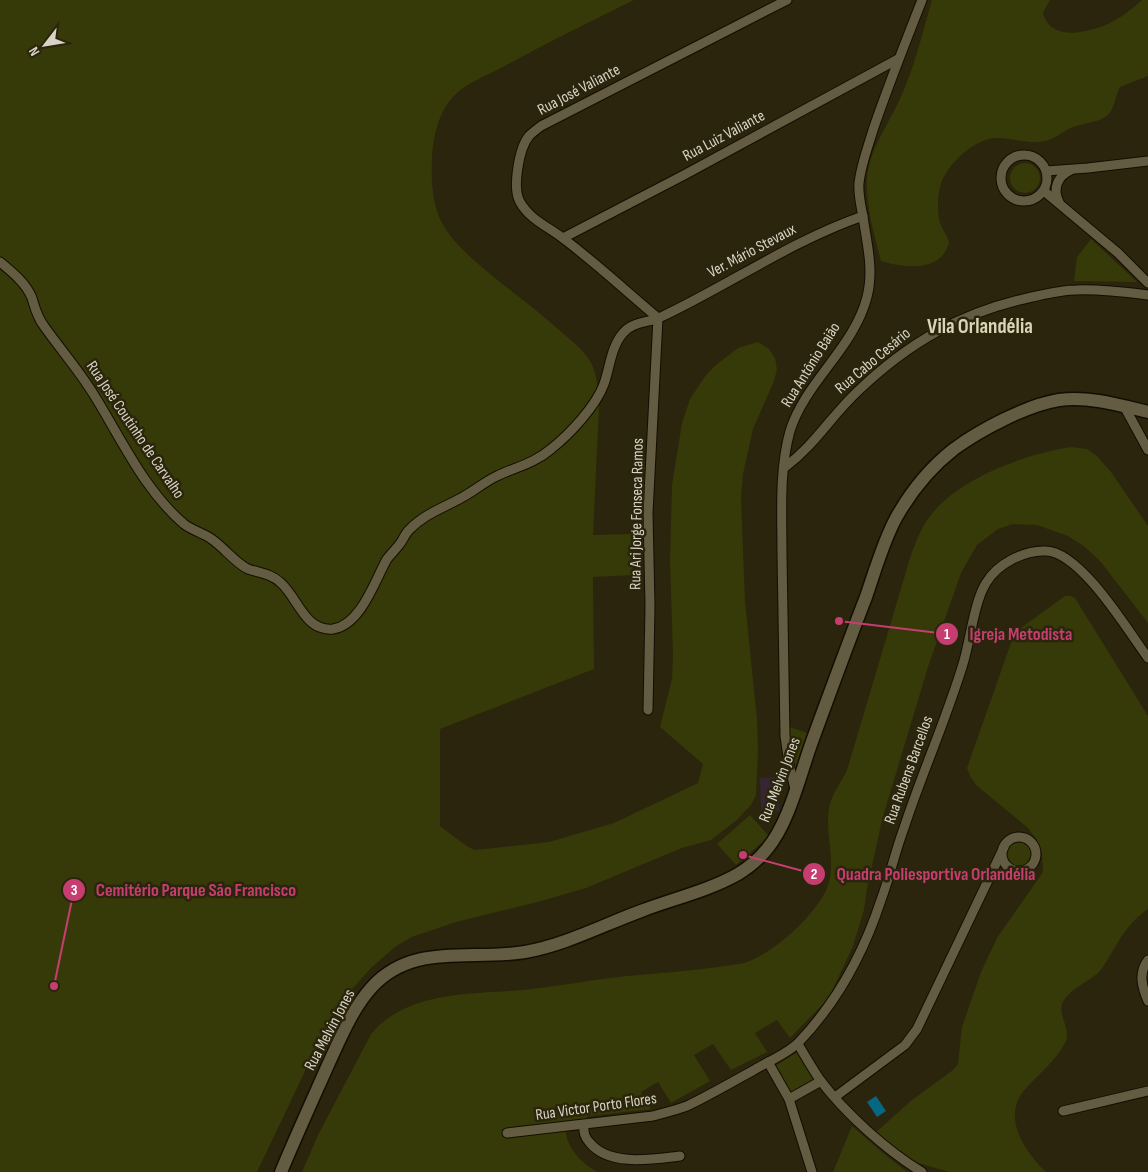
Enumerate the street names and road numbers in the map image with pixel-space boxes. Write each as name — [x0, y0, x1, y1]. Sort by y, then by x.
street label: Rua José Valiante — [534, 60, 624, 120]
street label: Rua Luiz Valiante — [680, 106, 768, 166]
street label: Ver. Mário Stevaux — [704, 220, 800, 282]
street label: Rua Antônio Baião — [777, 319, 845, 411]
street label: Rua Cabo Cesário — [832, 324, 914, 398]
street label: Rua José Coutinho de Carvalho — [82, 358, 188, 502]
street label: Rua Ari Jorge Fonseca Ramos — [626, 438, 648, 590]
street label: Rua Rubens Barcellos — [881, 713, 937, 827]
street label: Rua Melvin Jones — [755, 735, 805, 825]
street label: Rua Melvin Jones — [301, 986, 359, 1074]
street label: Rua Victor Porto Flores — [534, 1089, 658, 1125]

